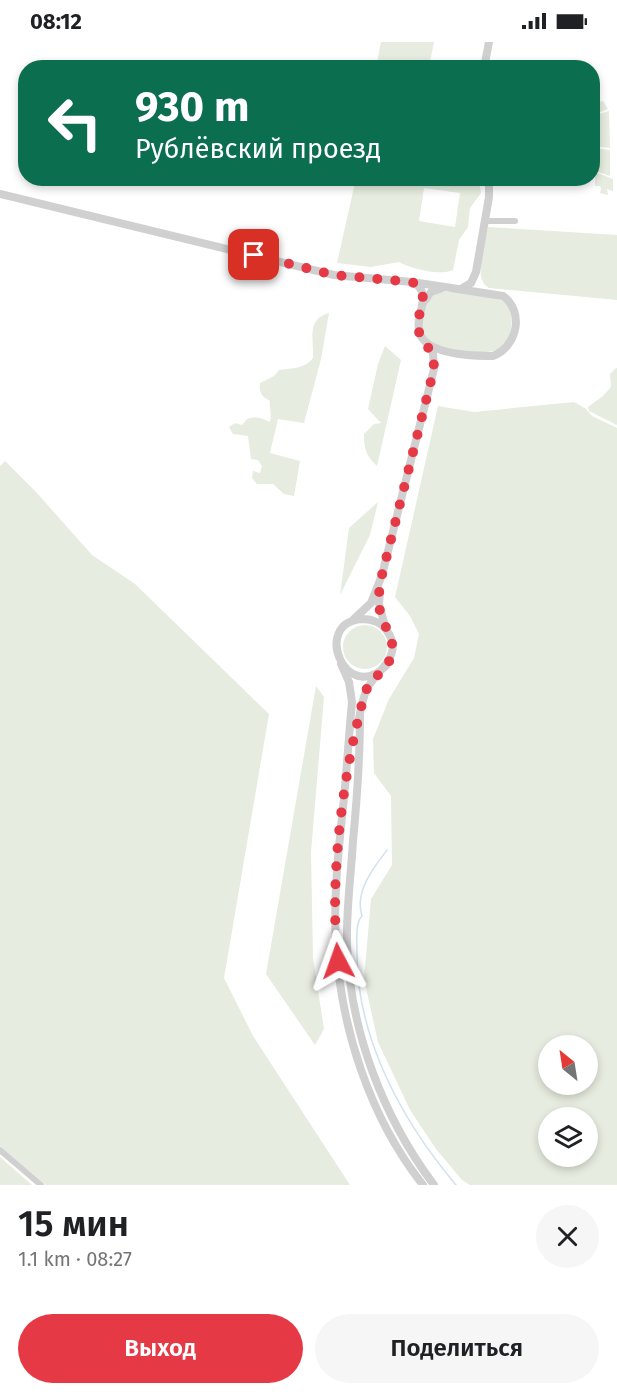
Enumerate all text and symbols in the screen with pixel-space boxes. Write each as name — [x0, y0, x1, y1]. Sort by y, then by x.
text: 08:12 — [30, 8, 82, 35]
text: 930 m — [135, 82, 250, 132]
icon: left — [36, 84, 114, 162]
text: Рублёвский проезд — [135, 133, 381, 165]
pin — [228, 229, 279, 280]
icon: arrive — [237, 238, 270, 271]
position arrow — [306, 929, 370, 993]
north arrow — [538, 1035, 598, 1095]
map controls — [538, 1035, 598, 1167]
button: layers — [538, 1107, 598, 1167]
text: 15 мин — [18, 1202, 129, 1246]
button: close — [536, 1205, 599, 1268]
text: 1.1 km · 08:27 — [18, 1247, 132, 1271]
button: Выход — [18, 1314, 303, 1383]
button: Поделиться — [315, 1314, 599, 1383]

